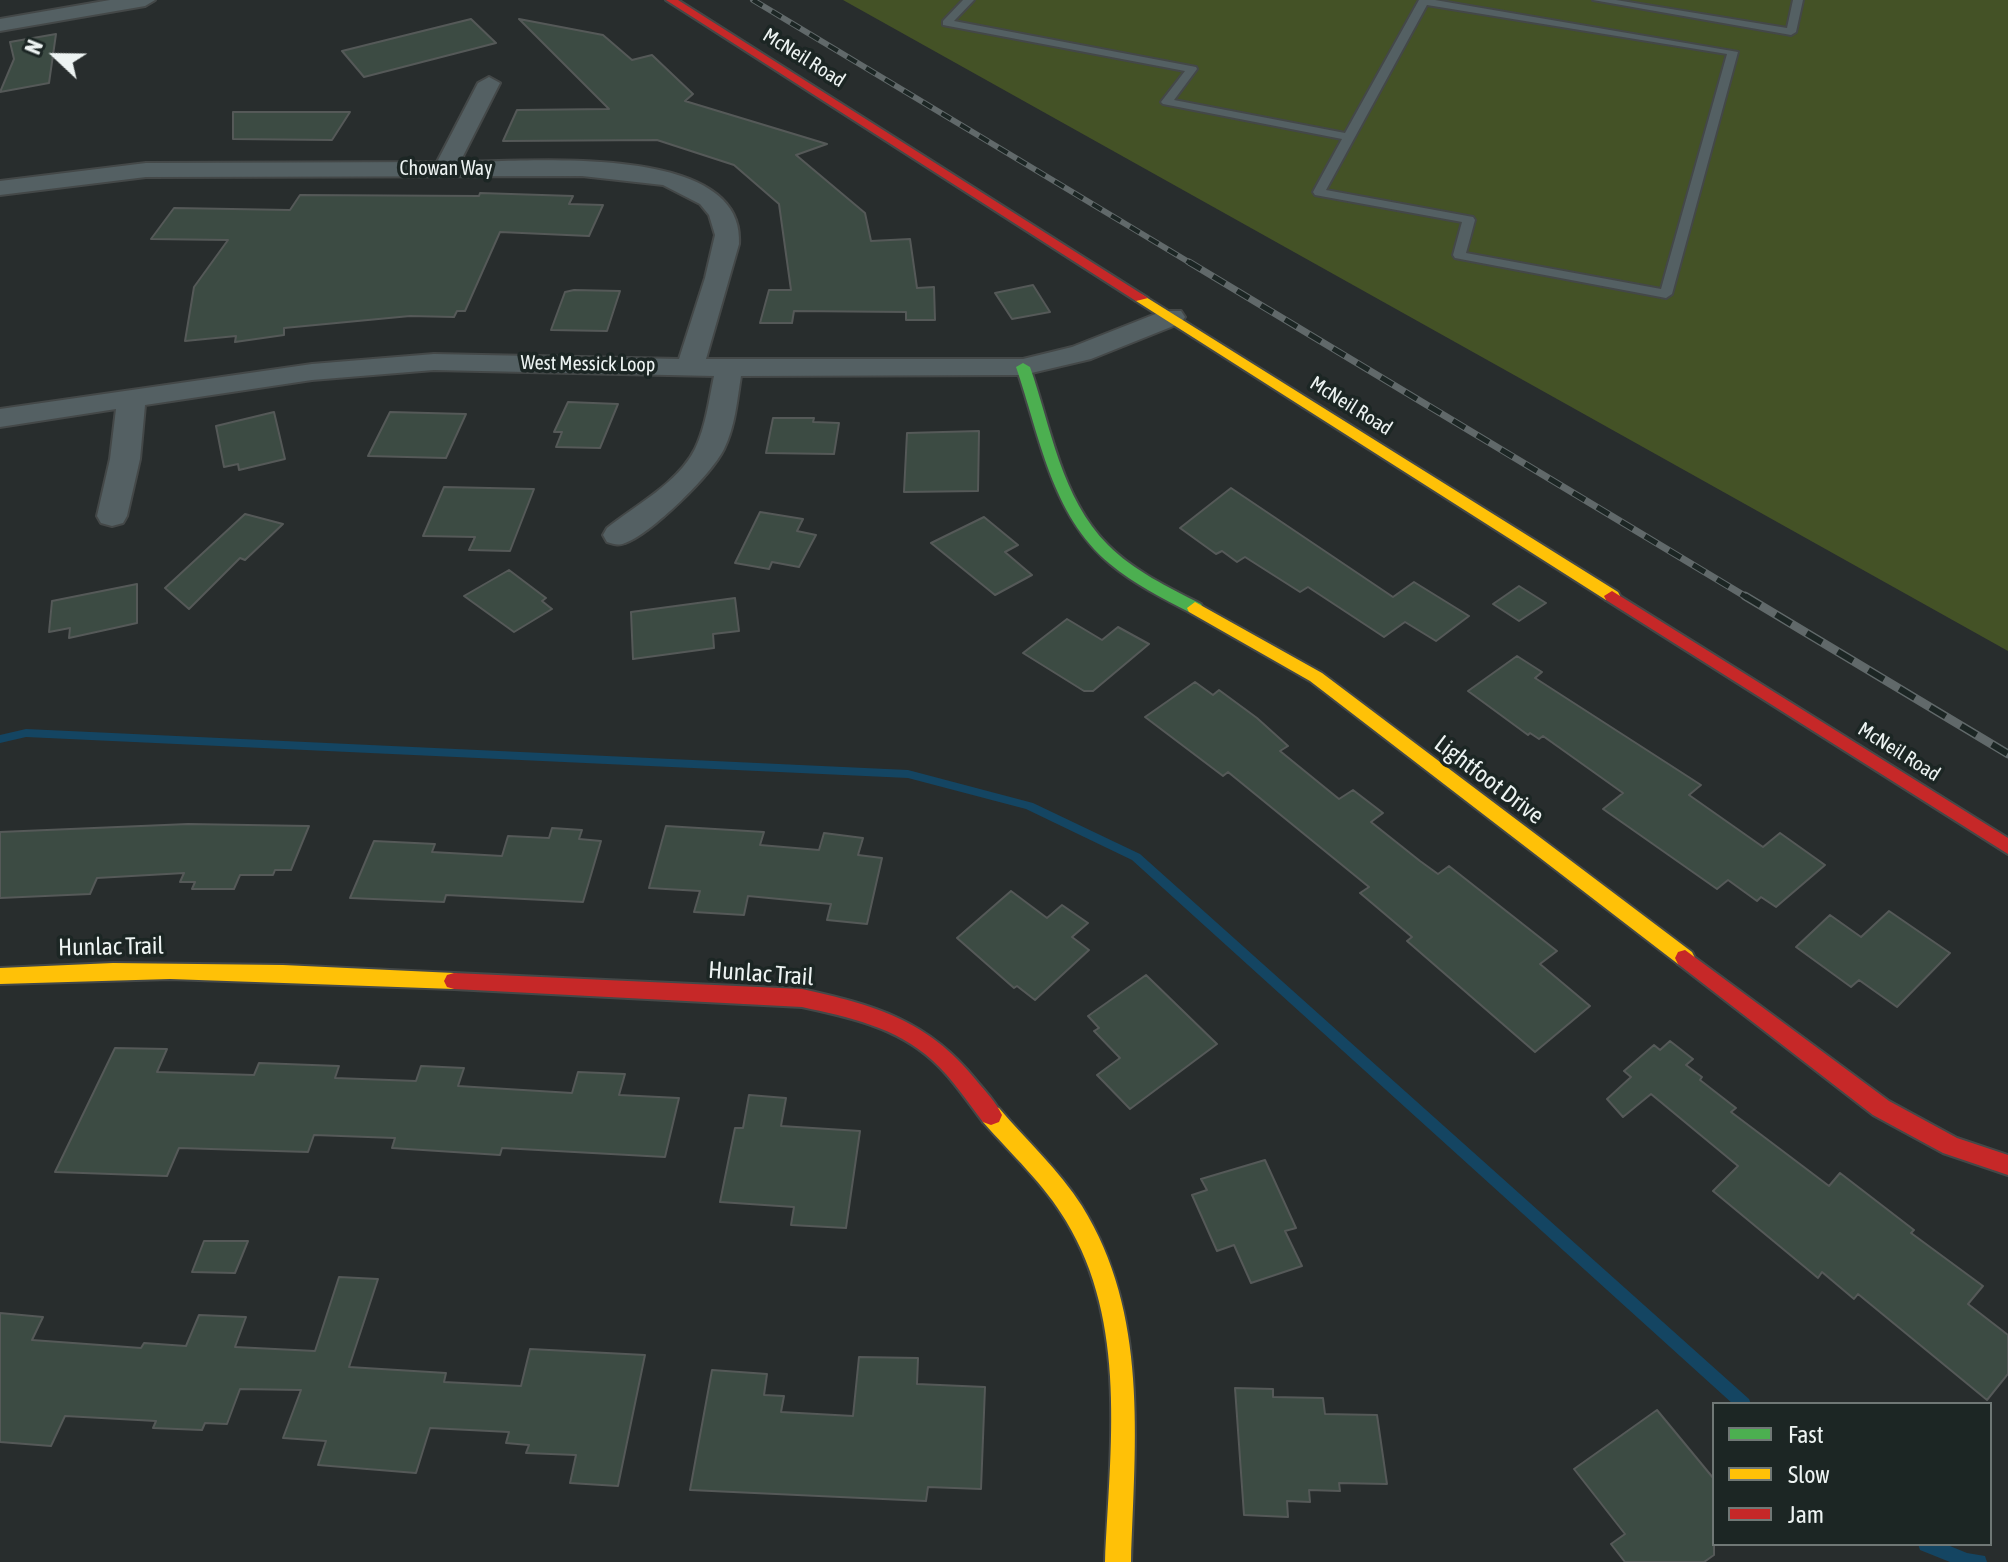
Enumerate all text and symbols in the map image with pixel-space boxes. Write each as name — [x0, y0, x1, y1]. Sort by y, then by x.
north arrow — [16, 16, 96, 96]
street label: McNeil Road — [758, 23, 850, 93]
text: N — [19, 36, 48, 58]
street label: Chowan Way — [400, 157, 492, 181]
street label: West Messick Loop — [520, 351, 656, 377]
street label: McNeil Road — [1305, 371, 1397, 441]
street label: McNeil Road — [1853, 717, 1945, 787]
street label: Lightfoot Drive — [1429, 729, 1549, 831]
street label: Hunlac Trail — [58, 932, 164, 962]
street label: Hunlac Trail — [707, 956, 815, 992]
legend — [1712, 1402, 1992, 1546]
text: Fast — [1788, 1421, 1824, 1448]
text: Slow — [1788, 1461, 1830, 1488]
text: Jam — [1788, 1501, 1824, 1528]

